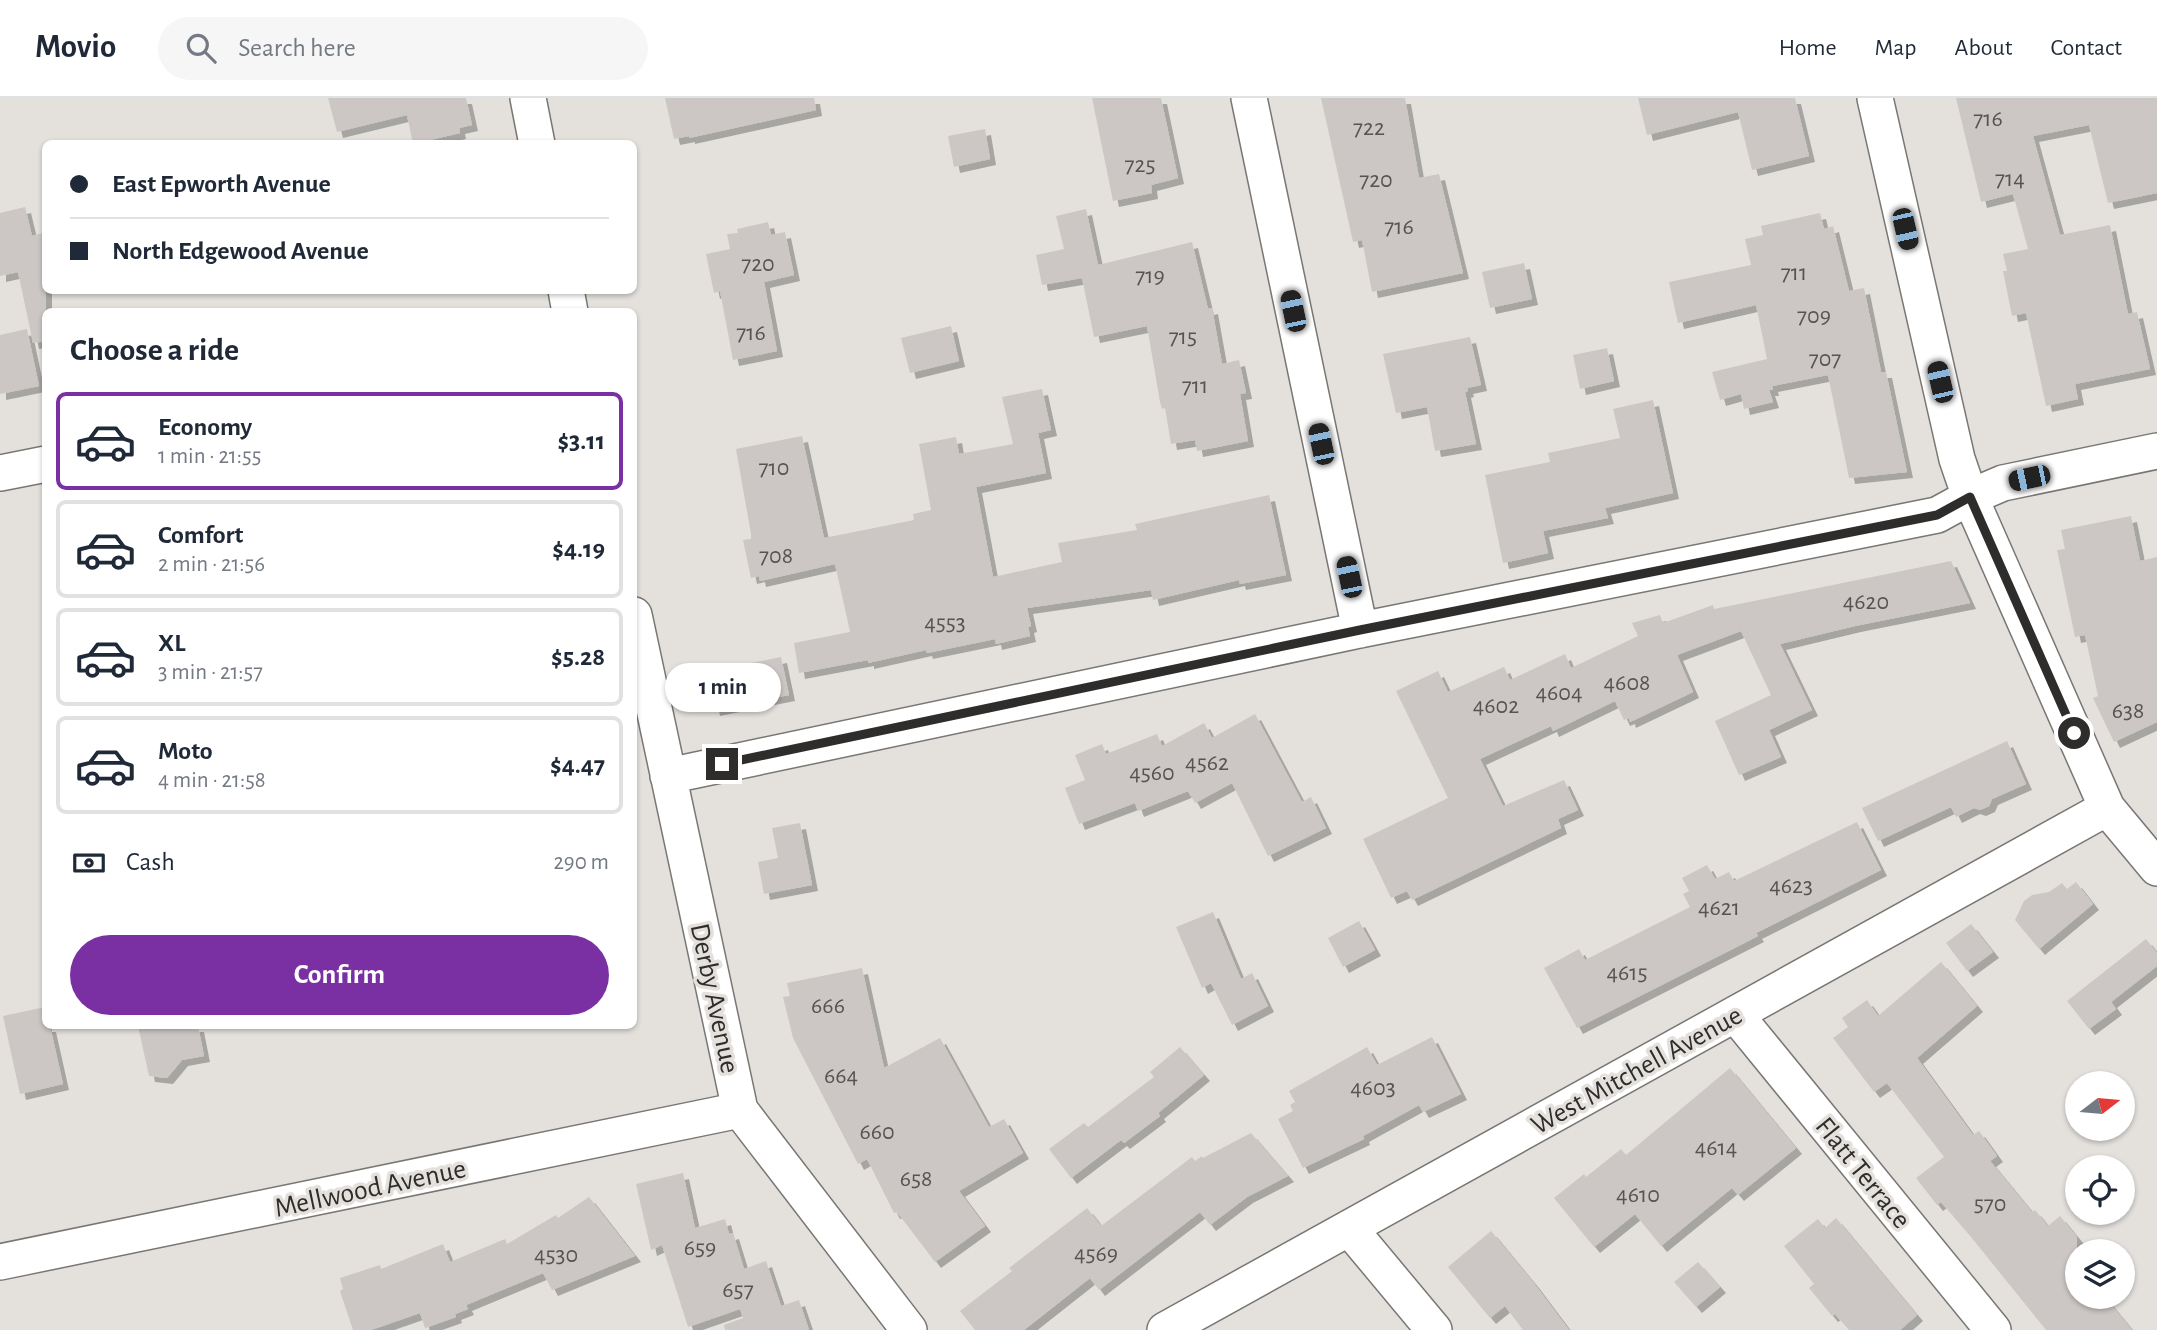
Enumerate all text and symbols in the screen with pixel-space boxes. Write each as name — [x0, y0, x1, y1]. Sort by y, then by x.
search box — [158, 17, 648, 80]
icon: search — [182, 29, 220, 67]
text: Movio — [35, 31, 116, 64]
text: Search here — [238, 35, 356, 61]
text: Home — [1779, 36, 1837, 60]
text: Map — [1875, 36, 1917, 60]
text: About — [1955, 36, 2012, 60]
text: Contact — [2050, 36, 2122, 60]
house number: 716 — [1973, 107, 2003, 131]
house number: 722 — [1353, 116, 1385, 140]
house number: 725 — [1125, 153, 1155, 177]
house number: 714 — [1995, 167, 2025, 191]
house number: 720 — [1359, 168, 1393, 192]
text: East Epworth Avenue — [112, 171, 331, 197]
car — [1891, 206, 1920, 252]
house number: 716 — [1384, 215, 1414, 239]
text: North Edgewood Avenue — [112, 238, 369, 264]
house number: 720 — [741, 252, 775, 276]
house number: 711 — [1781, 261, 1807, 285]
house number: 719 — [1135, 264, 1165, 288]
car — [1279, 288, 1308, 334]
house number: 709 — [1797, 304, 1831, 328]
house number: 716 — [736, 321, 766, 345]
house number: 715 — [1169, 325, 1197, 349]
text: Choose a ride — [70, 334, 239, 366]
house number: 707 — [1809, 347, 1841, 371]
car — [1926, 359, 1955, 405]
house number: 711 — [1182, 374, 1208, 398]
icon: car — [74, 410, 137, 473]
text: Economy — [158, 414, 252, 440]
car — [1307, 421, 1336, 467]
text: $3.11 — [557, 428, 605, 454]
text: 1 min · 21:55 — [158, 445, 261, 468]
house number: 710 — [759, 456, 789, 480]
car — [2007, 463, 2052, 493]
icon: car — [74, 518, 137, 581]
text: Comfort — [158, 522, 243, 548]
text: $4.19 — [552, 536, 605, 562]
house number: 708 — [759, 544, 793, 568]
text: 2 min · 21:56 — [158, 553, 265, 576]
car — [1335, 554, 1364, 600]
house number: 4620 — [1843, 590, 1889, 614]
house number: 4553 — [924, 611, 966, 635]
icon: car — [74, 626, 137, 689]
text: XL — [158, 630, 185, 656]
text: $5.28 — [551, 644, 605, 670]
text: 3 min · 21:57 — [158, 661, 263, 684]
callout: 1 min — [664, 662, 780, 712]
house number: 4608 — [1604, 671, 1650, 695]
text: 1 min — [699, 676, 747, 699]
house number: 4604 — [1535, 681, 1583, 705]
house number: 4602 — [1473, 694, 1519, 718]
house number: 638 — [2112, 699, 2144, 723]
route start — [2058, 717, 2090, 749]
icon: car — [74, 734, 137, 797]
text: Moto — [158, 738, 213, 764]
route end — [706, 748, 738, 780]
house number: 4562 — [1185, 751, 1229, 775]
text: $4.47 — [550, 752, 605, 778]
house number: 4560 — [1129, 761, 1175, 785]
text: 4 min · 21:58 — [158, 769, 266, 792]
icon: cash — [70, 844, 108, 882]
text: Cash — [126, 849, 175, 875]
text: 290 m — [553, 851, 609, 874]
house number: 4623 — [1769, 874, 1813, 898]
house number: 4621 — [1698, 896, 1740, 920]
street label: Derby Avenue — [685, 921, 744, 1076]
button: Confirm — [70, 935, 609, 1015]
house number: 4615 — [1606, 961, 1648, 985]
house number: 666 — [811, 994, 845, 1018]
street label: West Mitchell Avenue — [1527, 1001, 1747, 1140]
house number: 664 — [824, 1064, 858, 1088]
north arrow — [2065, 1071, 2135, 1141]
map controls — [2065, 1071, 2135, 1309]
house number: 4603 — [1350, 1076, 1396, 1100]
street label: Flatt Terrace — [1810, 1113, 1915, 1234]
house number: 660 — [859, 1120, 895, 1144]
house number: 4614 — [1695, 1136, 1737, 1160]
street label: Mellwood Avenue — [272, 1155, 469, 1223]
button: locate — [2065, 1155, 2135, 1225]
house number: 658 — [900, 1167, 932, 1191]
house number: 4610 — [1616, 1183, 1660, 1207]
house number: 570 — [1974, 1192, 2006, 1216]
house number: 659 — [684, 1236, 716, 1260]
button: layers — [2065, 1239, 2135, 1309]
house number: 4569 — [1074, 1242, 1118, 1266]
house number: 4530 — [534, 1243, 578, 1267]
house number: 657 — [722, 1278, 754, 1302]

